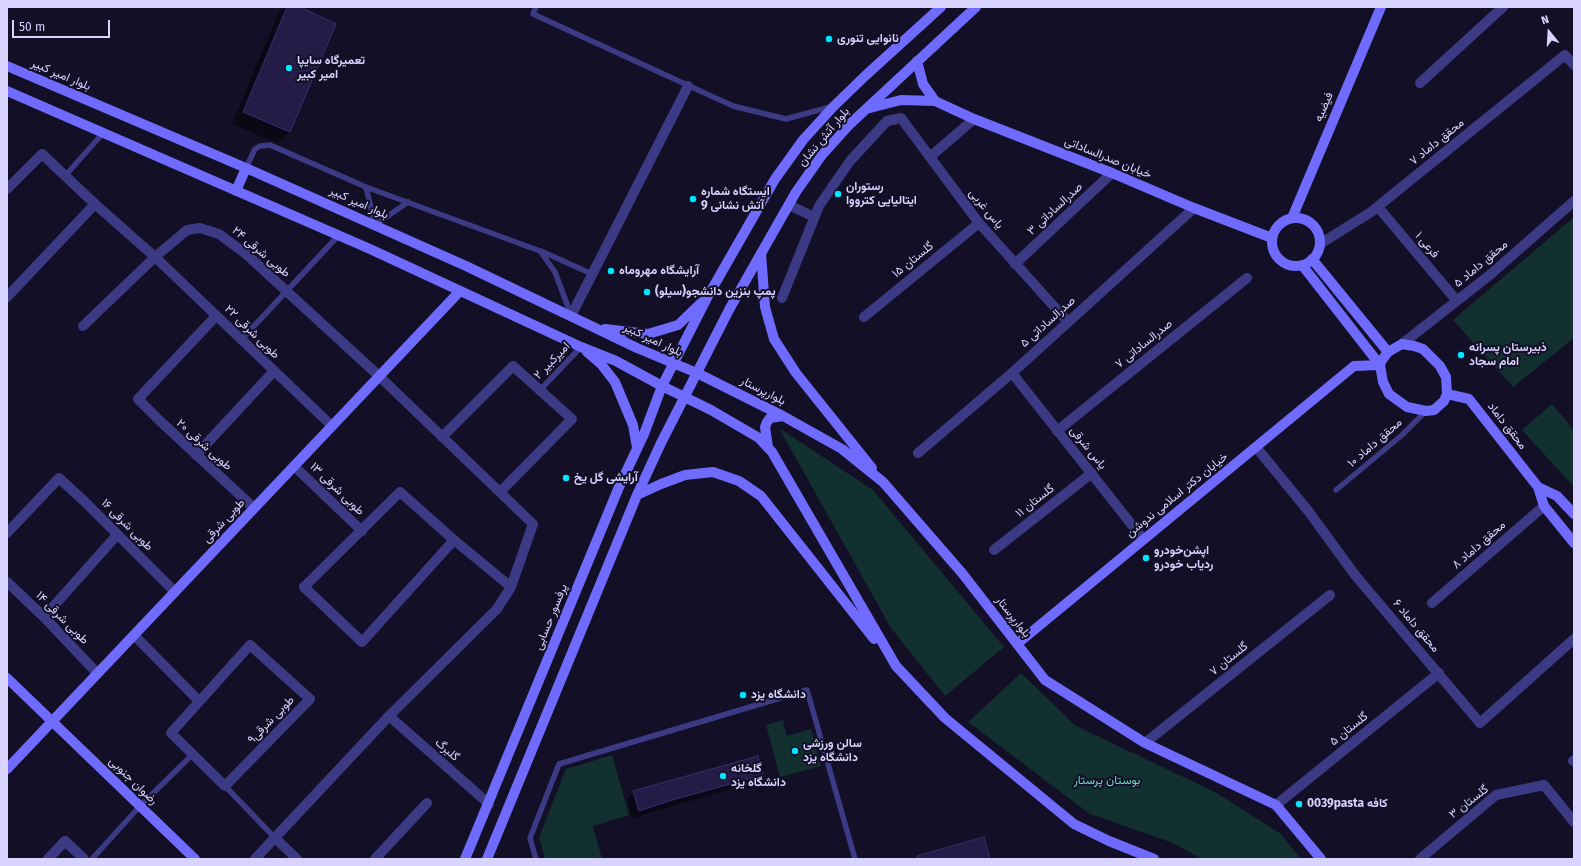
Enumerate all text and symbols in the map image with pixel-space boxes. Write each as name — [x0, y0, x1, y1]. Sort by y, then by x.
scale bar — [14, 12, 112, 38]
north arrow — [1529, 12, 1569, 52]
text: N — [1540, 13, 1551, 27]
text: 50 m — [19, 20, 45, 34]
place label: نانوایی تنوری — [837, 32, 899, 46]
marker: نانوایی تنوری — [824, 34, 834, 44]
place label: تعمیرگاه سایپا امیر کبیر — [297, 54, 365, 82]
street label: بلوار امیر کبیر — [29, 56, 93, 94]
marker: تعمیرگاه سایپا امیر کبیر — [284, 63, 294, 73]
street label: فیضیه — [1311, 90, 1337, 124]
street label: بلوار آتش نشان — [795, 105, 853, 169]
street label: محقق داماد ۷ — [1407, 116, 1467, 168]
street label: خیابان صدرالساداتی — [1062, 134, 1154, 182]
place label: رستوران ایتالیایی کترووا — [846, 180, 917, 208]
street label: صدرالساداتی ۳ — [1024, 180, 1086, 238]
street label: بلوار امیر کبیر — [327, 184, 391, 222]
place label: ایستگاه شماره 9 آتش نشانی — [701, 185, 770, 213]
street label: یاس غربی — [966, 186, 1006, 232]
marker: رستوران ایتالیایی کترووا — [833, 189, 843, 199]
marker: ایستگاه شماره 9 آتش نشانی — [688, 194, 698, 204]
street label: طوبی شرقی ۲۴ — [229, 223, 293, 281]
street label: فرعی ۱ — [1412, 229, 1442, 261]
street label: محقق داماد ۵ — [1451, 237, 1511, 291]
street label: گلستان ۱۵ — [889, 239, 937, 281]
place label: آرایشگاه مهروماه — [619, 264, 699, 278]
marker: آرایشگاه مهروماه — [606, 266, 616, 276]
place label: پمپ بنزین دانشجو(سیلو) — [655, 285, 776, 299]
marker: پمپ بنزین دانشجو(سیلو) — [642, 287, 652, 297]
street label: صدرالساداتی ۵ — [1017, 293, 1079, 351]
street label: طوبی شرقی ۲۲ — [221, 302, 283, 362]
street label: صدرالساداتی ۷ — [1112, 317, 1176, 371]
street label: بلوار امیر کبیر — [621, 320, 685, 360]
street label: امیرکبیر ۲ — [531, 340, 573, 382]
place label: ذبیرستان پسرانه امام سجاد — [1469, 341, 1547, 369]
marker: ذبیرستان پسرانه امام سجاد — [1456, 350, 1466, 360]
street label: بلوارپرستار — [738, 374, 788, 408]
street label: محقق داماد — [1484, 400, 1530, 452]
street label: محقق داماد ۱۰ — [1345, 415, 1405, 471]
street label: طوبی شرقی ۲۰ — [173, 416, 235, 474]
street label: یاس شرقی — [1066, 424, 1110, 472]
street label: خيابان دکتر اسلامی ندوشن — [1123, 449, 1231, 541]
street label: طوبی شرقی ۱۳ — [307, 460, 367, 518]
place label: آرایشی گل یخ — [574, 471, 638, 485]
marker: آرایشی گل یخ — [561, 473, 571, 483]
street label: گلستان ۱۱ — [1013, 481, 1057, 521]
street label: طوبی شرقی ۱۶ — [98, 496, 156, 554]
street label: طوبی شرقی — [200, 496, 248, 546]
street label: محقق داماد ۸ — [1449, 518, 1509, 572]
place label: اپشن‌خودرو ردیاب خودرو — [1154, 544, 1213, 572]
marker: اپشن‌خودرو ردیاب خودرو — [1141, 553, 1151, 563]
street label: پرفسور حسابی — [531, 582, 571, 652]
street label: طوبی شرقی ۱۴ — [33, 589, 91, 647]
street label: بلوارپرستار — [992, 593, 1034, 641]
street label: محقق داماد ۶ — [1390, 597, 1442, 655]
street label: گلستان ۷ — [1207, 639, 1251, 679]
place label: دانشگاه یزد — [751, 688, 806, 702]
marker: دانشگاه یزد — [738, 690, 748, 700]
street label: طوبی شرقی۹ — [245, 693, 297, 747]
street label: گلستان ۵ — [1327, 709, 1371, 749]
street label: گلبرگ — [432, 736, 462, 764]
place label: سالن ورزشی دانشگاه یزد — [803, 737, 862, 765]
marker: سالن ورزشی دانشگاه یزد — [790, 746, 800, 756]
street label: رضوان جنوبی — [106, 754, 160, 808]
place label: گلخانه دانشگاه یزد — [731, 762, 786, 790]
marker: گلخانه دانشگاه یزد — [718, 771, 728, 781]
park label: بوستان پرستار — [1074, 774, 1140, 788]
street label: گلستان ۳ — [1446, 782, 1492, 822]
place label: 0039pasta کافه — [1307, 797, 1388, 811]
marker: 0039pasta کافه — [1294, 799, 1304, 809]

